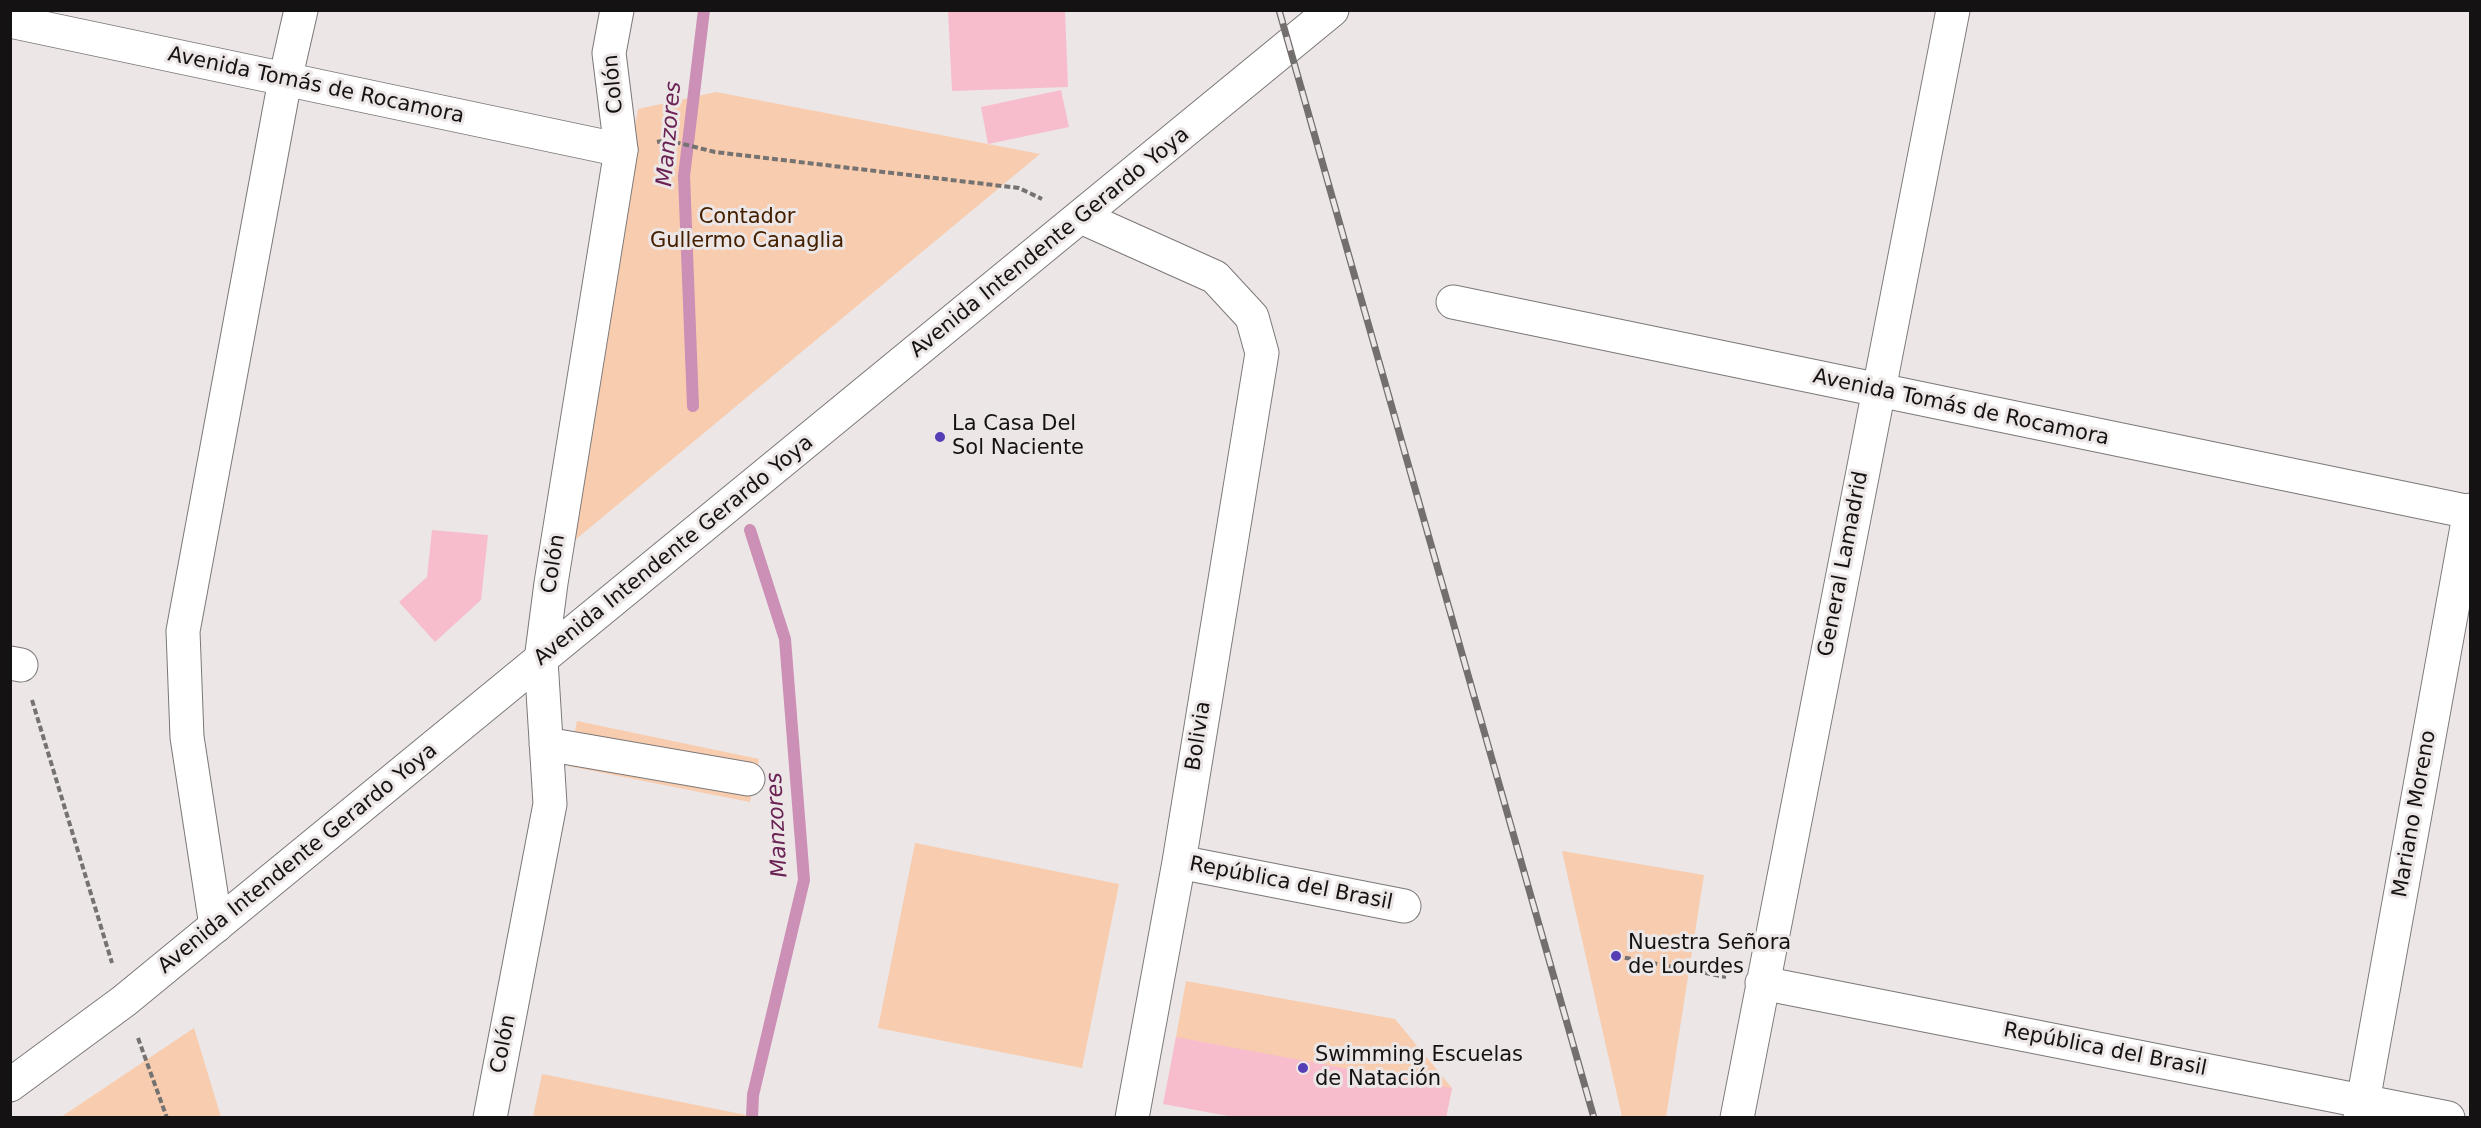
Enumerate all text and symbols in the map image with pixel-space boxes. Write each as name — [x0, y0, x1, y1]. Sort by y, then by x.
street label: Avenida Tomás de Rocamora — [166, 42, 466, 130]
street label: Colón — [599, 53, 629, 115]
water label: Manzores — [652, 80, 688, 188]
street label: Avenida Intendente Gerardo Yoya — [905, 122, 1195, 364]
park label: Contador Gullermo Canaglia — [650, 205, 844, 255]
street label: Avenida Tomás de Rocamora — [1811, 364, 2111, 452]
place label: La Casa Del Sol Naciente — [952, 412, 1084, 462]
street label: Avenida Intendente Gerardo Yoya — [529, 430, 819, 672]
marker: La Casa Del Sol Naciente — [933, 430, 947, 444]
street label: General Lamadrid — [1814, 469, 1874, 659]
street label: Colón — [537, 533, 571, 595]
street label: Bolivia — [1181, 699, 1217, 773]
street label: Mariano Moreno — [2388, 728, 2442, 900]
street label: Avenida Intendente Gerardo Yoya — [153, 738, 443, 980]
water label: Manzores — [762, 772, 794, 878]
street label: República del Brasil — [1187, 852, 1395, 916]
place label: Nuestra Señora de Lourdes — [1628, 931, 1791, 981]
marker: Nuestra Señora de Lourdes — [1609, 949, 1623, 963]
street label: Colón — [486, 1012, 522, 1076]
street label: República del Brasil — [2001, 1018, 2209, 1082]
place label: Swimming Escuelas de Natación — [1315, 1043, 1523, 1093]
marker: Swimming Escuelas de Natación — [1296, 1061, 1310, 1075]

